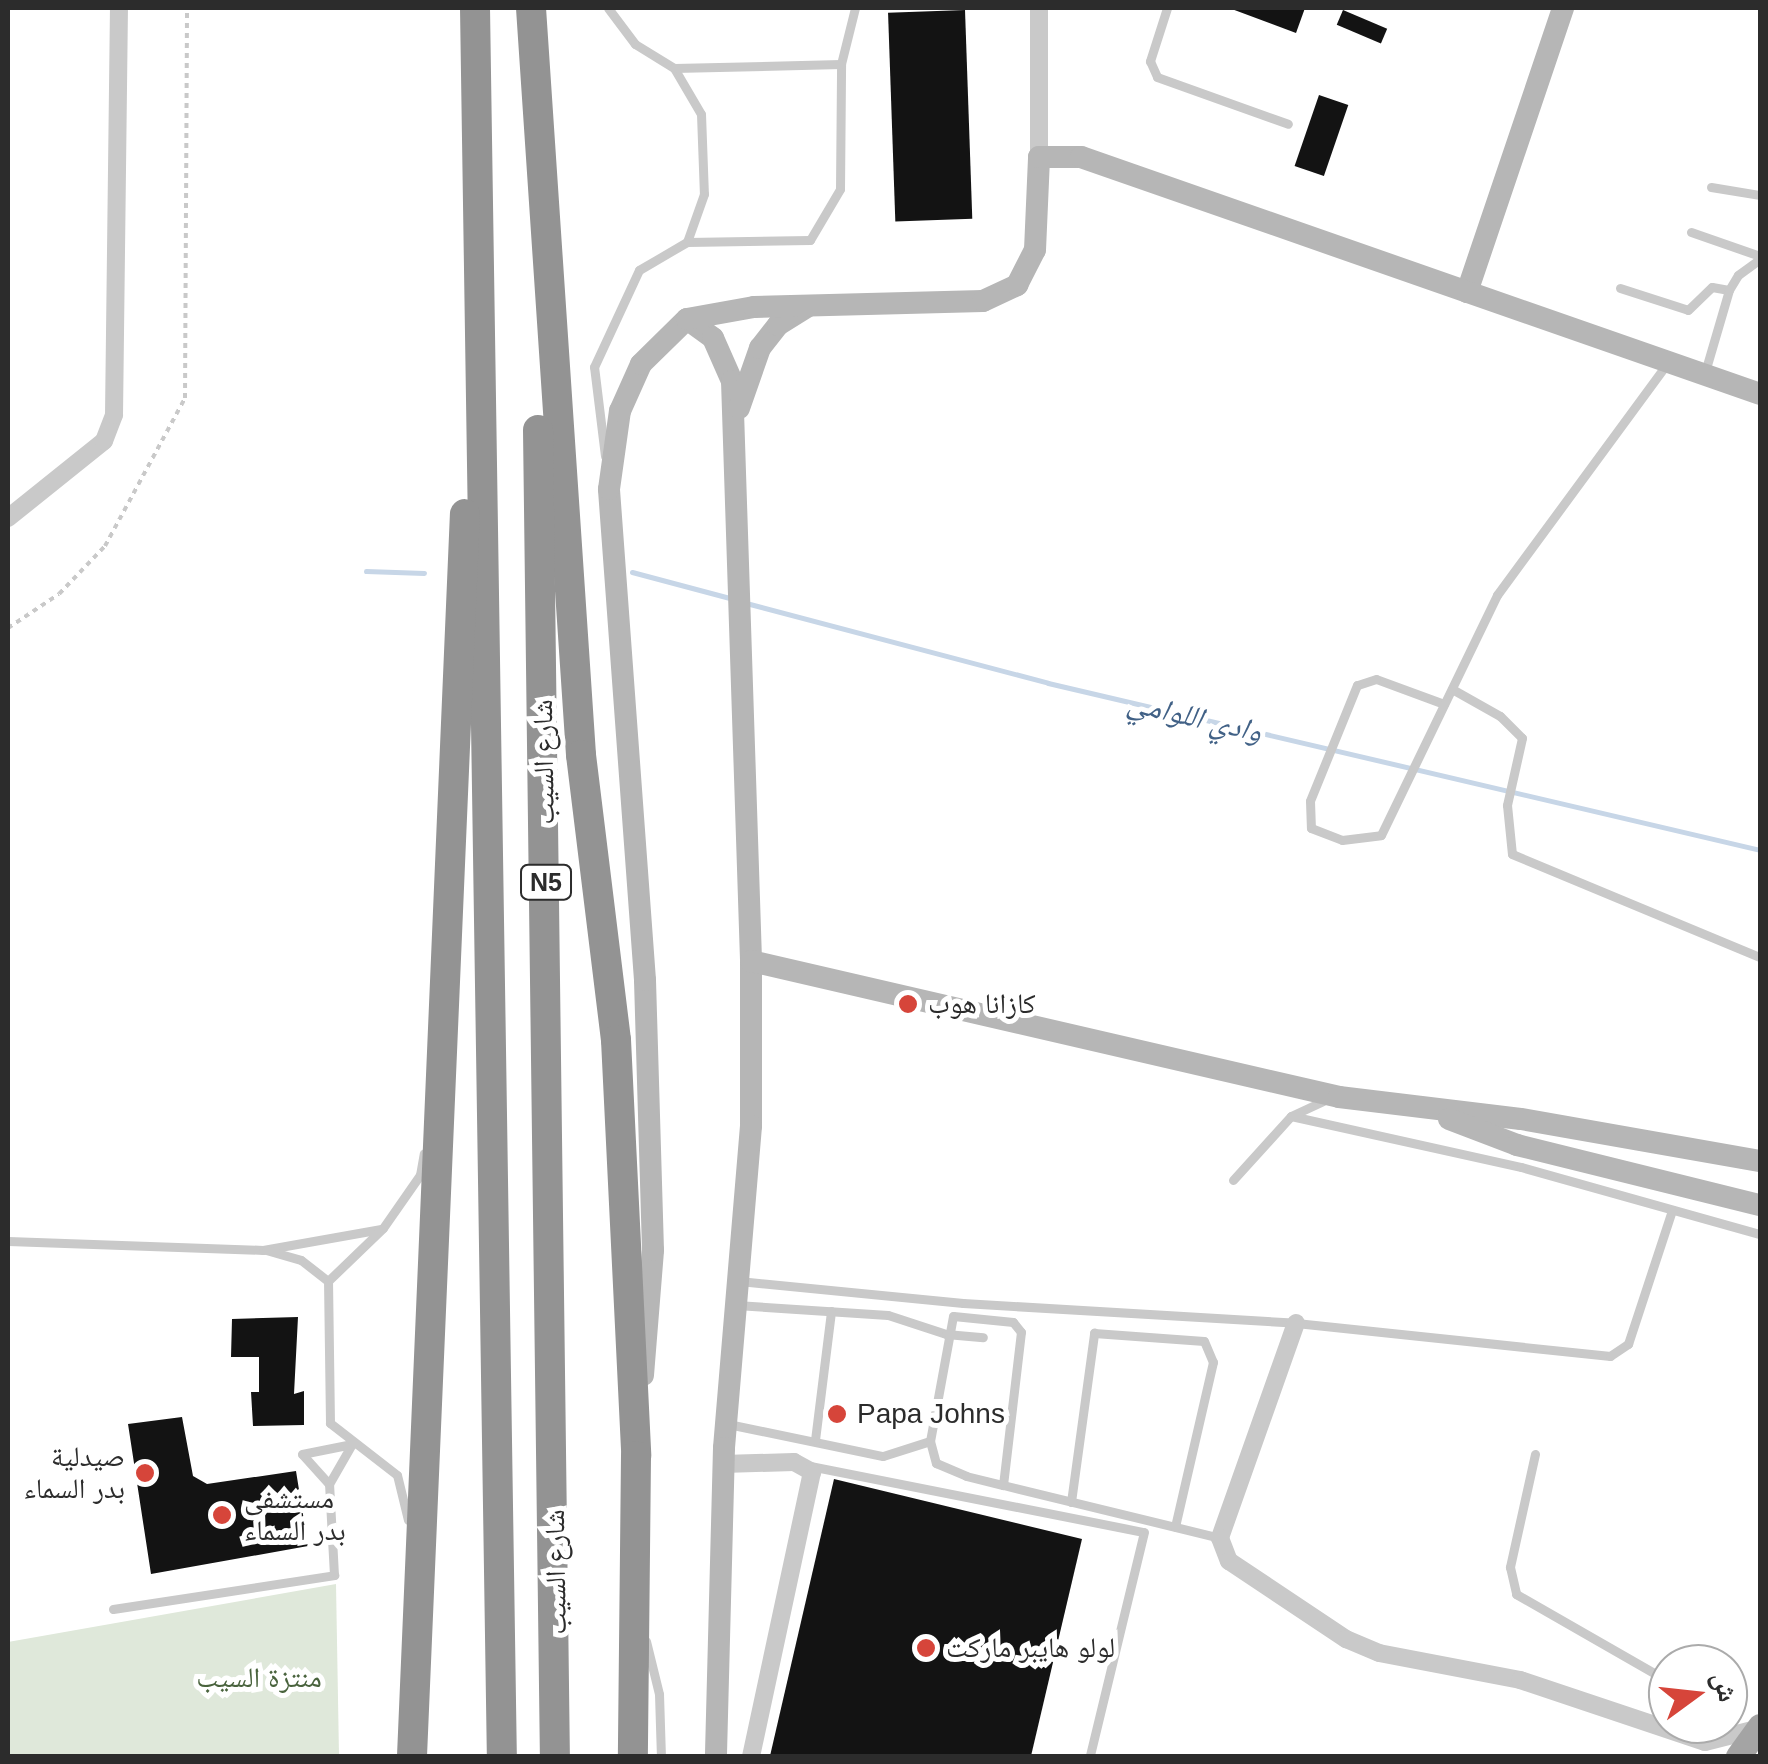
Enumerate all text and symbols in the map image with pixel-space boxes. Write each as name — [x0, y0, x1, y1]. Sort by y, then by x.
water label: وادي اللوامي — [1124, 684, 1266, 750]
street label: شارع السيب — [526, 699, 562, 825]
road number: N5 — [518, 862, 574, 902]
place label: كازانا هوب — [928, 987, 1036, 1021]
marker: كازانا هوب — [897, 993, 919, 1015]
place label: Papa Johns — [857, 1397, 1005, 1431]
marker: Papa Johns — [826, 1403, 848, 1425]
place label: صيدلية بدر السماء — [23, 1440, 125, 1506]
marker: صيدلية بدر السماء — [134, 1462, 156, 1484]
place label: مستشفى بدر السماء — [244, 1482, 346, 1548]
marker: مستشفى بدر السماء — [209, 1502, 235, 1528]
street label: شارع السيب — [538, 1509, 574, 1635]
place label: لولو هايبر ماركت — [946, 1631, 1115, 1665]
marker: لولو هايبر ماركت — [915, 1637, 937, 1659]
north arrow — [1648, 1644, 1748, 1744]
park label: منتزة السيب — [196, 1661, 322, 1695]
text: ش — [1707, 1668, 1744, 1705]

